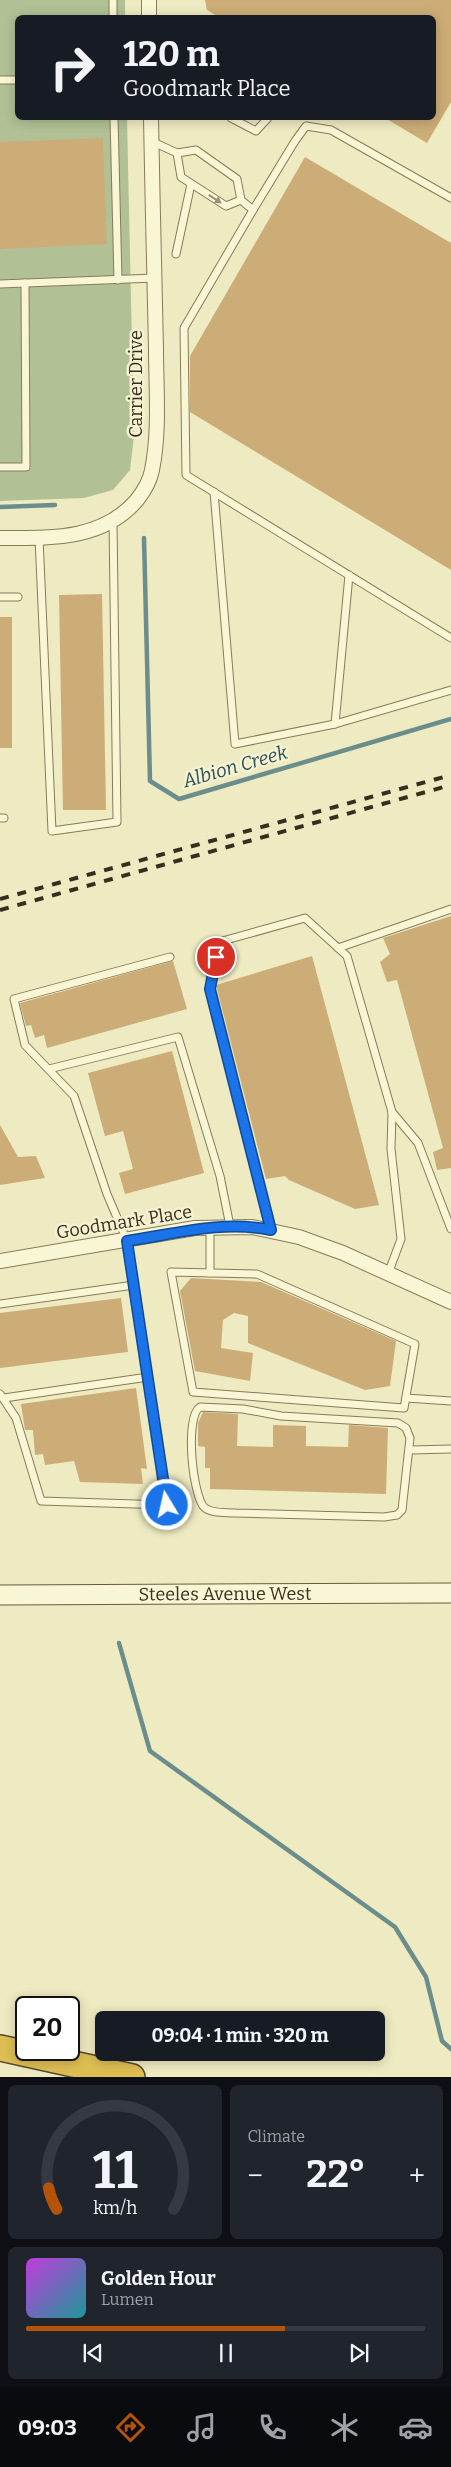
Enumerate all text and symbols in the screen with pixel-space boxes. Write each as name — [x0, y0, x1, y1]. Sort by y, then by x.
text: 120 m — [123, 33, 220, 75]
icon: right — [40, 35, 105, 100]
text: Goodmark Place — [123, 75, 291, 102]
one-way arrow — [208, 194, 221, 204]
street label: Carrier Drive — [125, 330, 147, 438]
water label: Albion Creek — [179, 740, 291, 793]
pin — [195, 936, 237, 978]
icon: arrive — [202, 943, 230, 971]
street label: Goodmark Place — [55, 1200, 193, 1244]
position arrow — [140, 1478, 192, 1530]
street label: Steeles Avenue West — [138, 1583, 312, 1605]
speed limit sign: 20 — [15, 1996, 80, 2061]
text: 09:04 · 1 min · 320 m — [151, 2024, 329, 2047]
text: Climate — [248, 2127, 305, 2146]
text: 11 — [92, 2139, 138, 2202]
text: 22° — [306, 2151, 366, 2197]
text: − — [248, 2159, 263, 2192]
text: + — [409, 2159, 425, 2192]
text: km/h — [93, 2197, 137, 2219]
text: Golden Hour — [101, 2267, 216, 2290]
text: Lumen — [101, 2290, 154, 2309]
icon: previous — [79, 2339, 107, 2367]
icon: pause — [212, 2339, 240, 2367]
icon: next — [345, 2339, 373, 2367]
icon: directions — [113, 2410, 148, 2445]
icon: music — [184, 2410, 219, 2445]
icon: phone — [255, 2410, 290, 2445]
icon: climate — [327, 2410, 362, 2445]
icon: car — [398, 2410, 433, 2445]
text: 09:03 — [18, 2414, 77, 2441]

